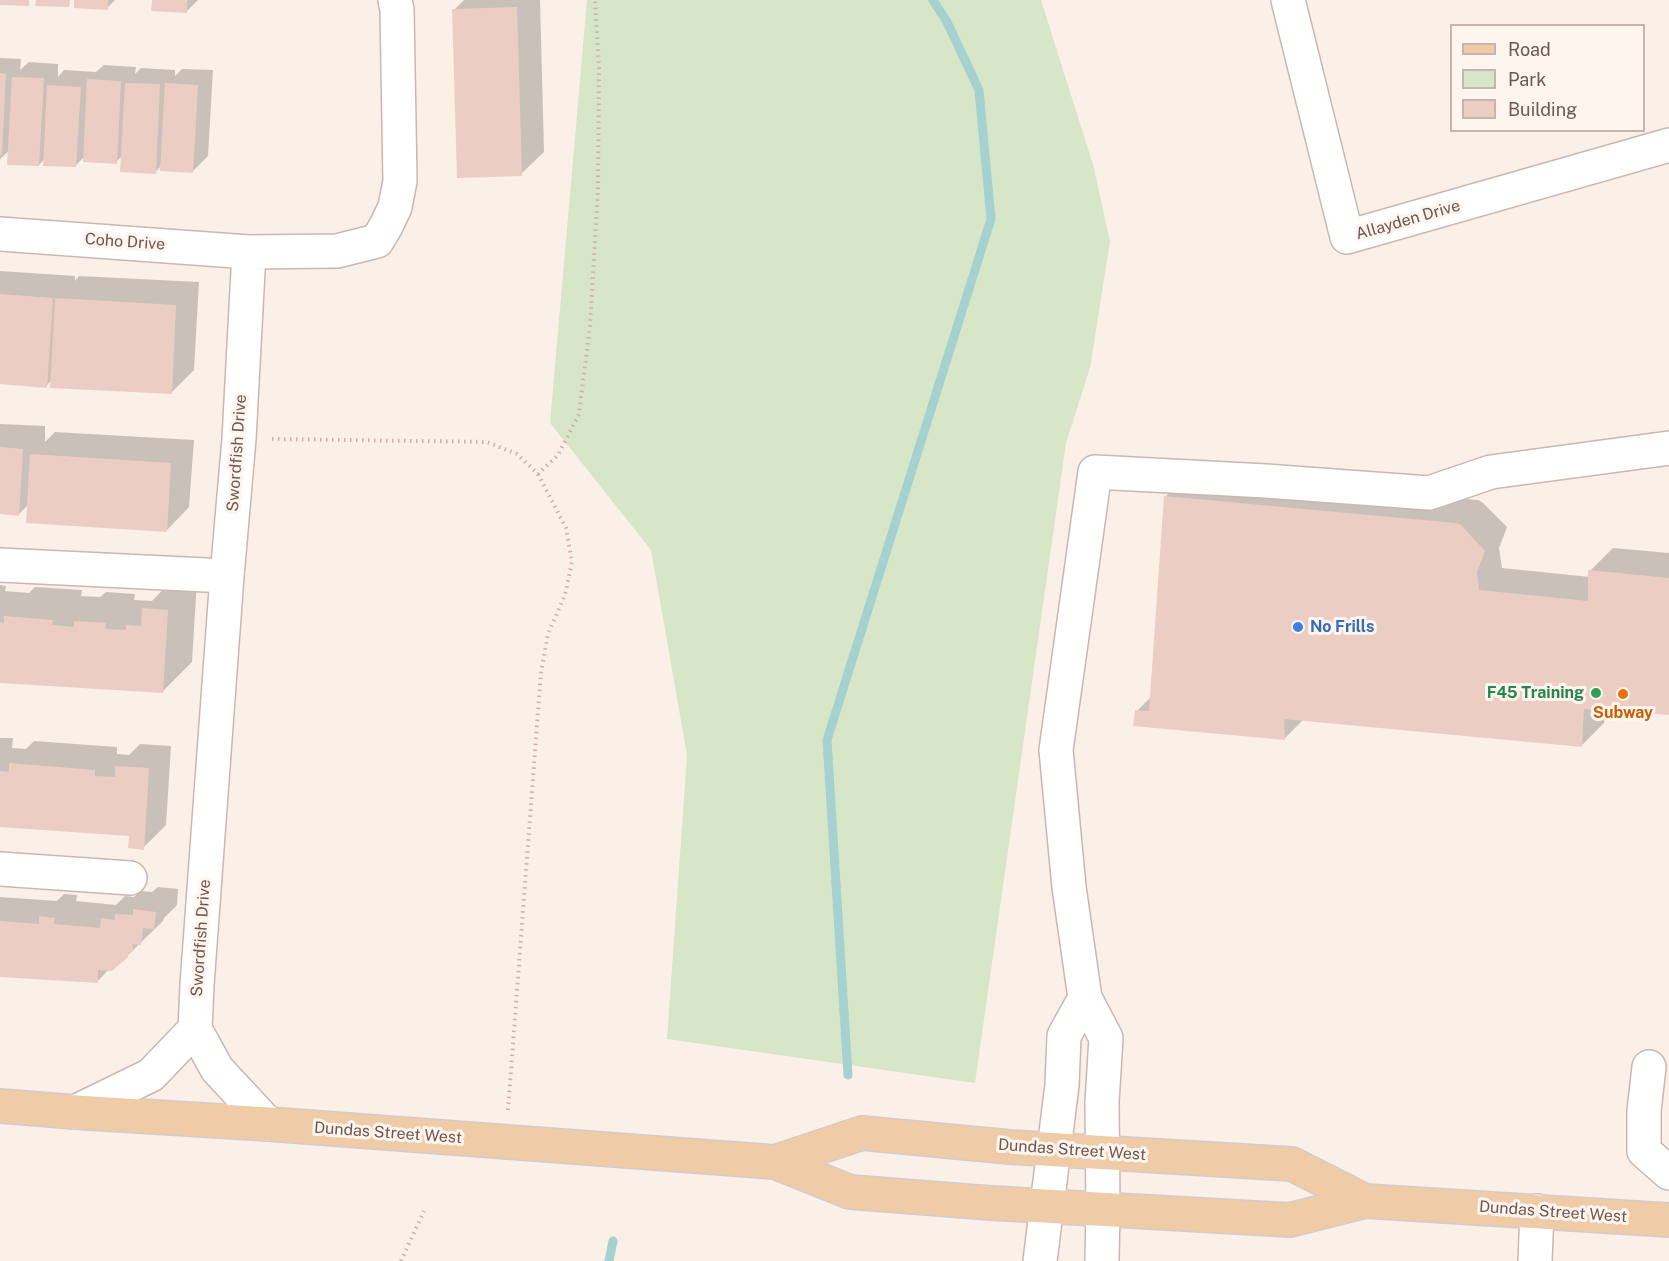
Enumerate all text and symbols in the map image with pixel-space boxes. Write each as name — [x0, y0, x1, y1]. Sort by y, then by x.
legend — [1450, 24, 1645, 132]
text: Road — [1508, 39, 1551, 60]
text: Park — [1508, 69, 1546, 90]
text: Building — [1508, 99, 1577, 120]
street label: Allayden Drive — [1354, 196, 1462, 244]
street label: Coho Drive — [84, 230, 166, 254]
street label: Swordfish Drive — [223, 394, 251, 512]
place label: No Frills — [1310, 617, 1374, 637]
marker: No Frills — [1291, 620, 1305, 634]
place label: F45 Training — [1487, 683, 1584, 703]
marker: F45 Training — [1589, 686, 1603, 700]
marker: Subway — [1616, 687, 1630, 701]
place label: Subway — [1593, 703, 1653, 723]
street label: Swordfish Drive — [187, 879, 215, 997]
street label: Dundas Street West — [313, 1118, 463, 1148]
street label: Dundas Street West — [997, 1135, 1147, 1165]
street label: Dundas Street West — [1478, 1197, 1628, 1227]

